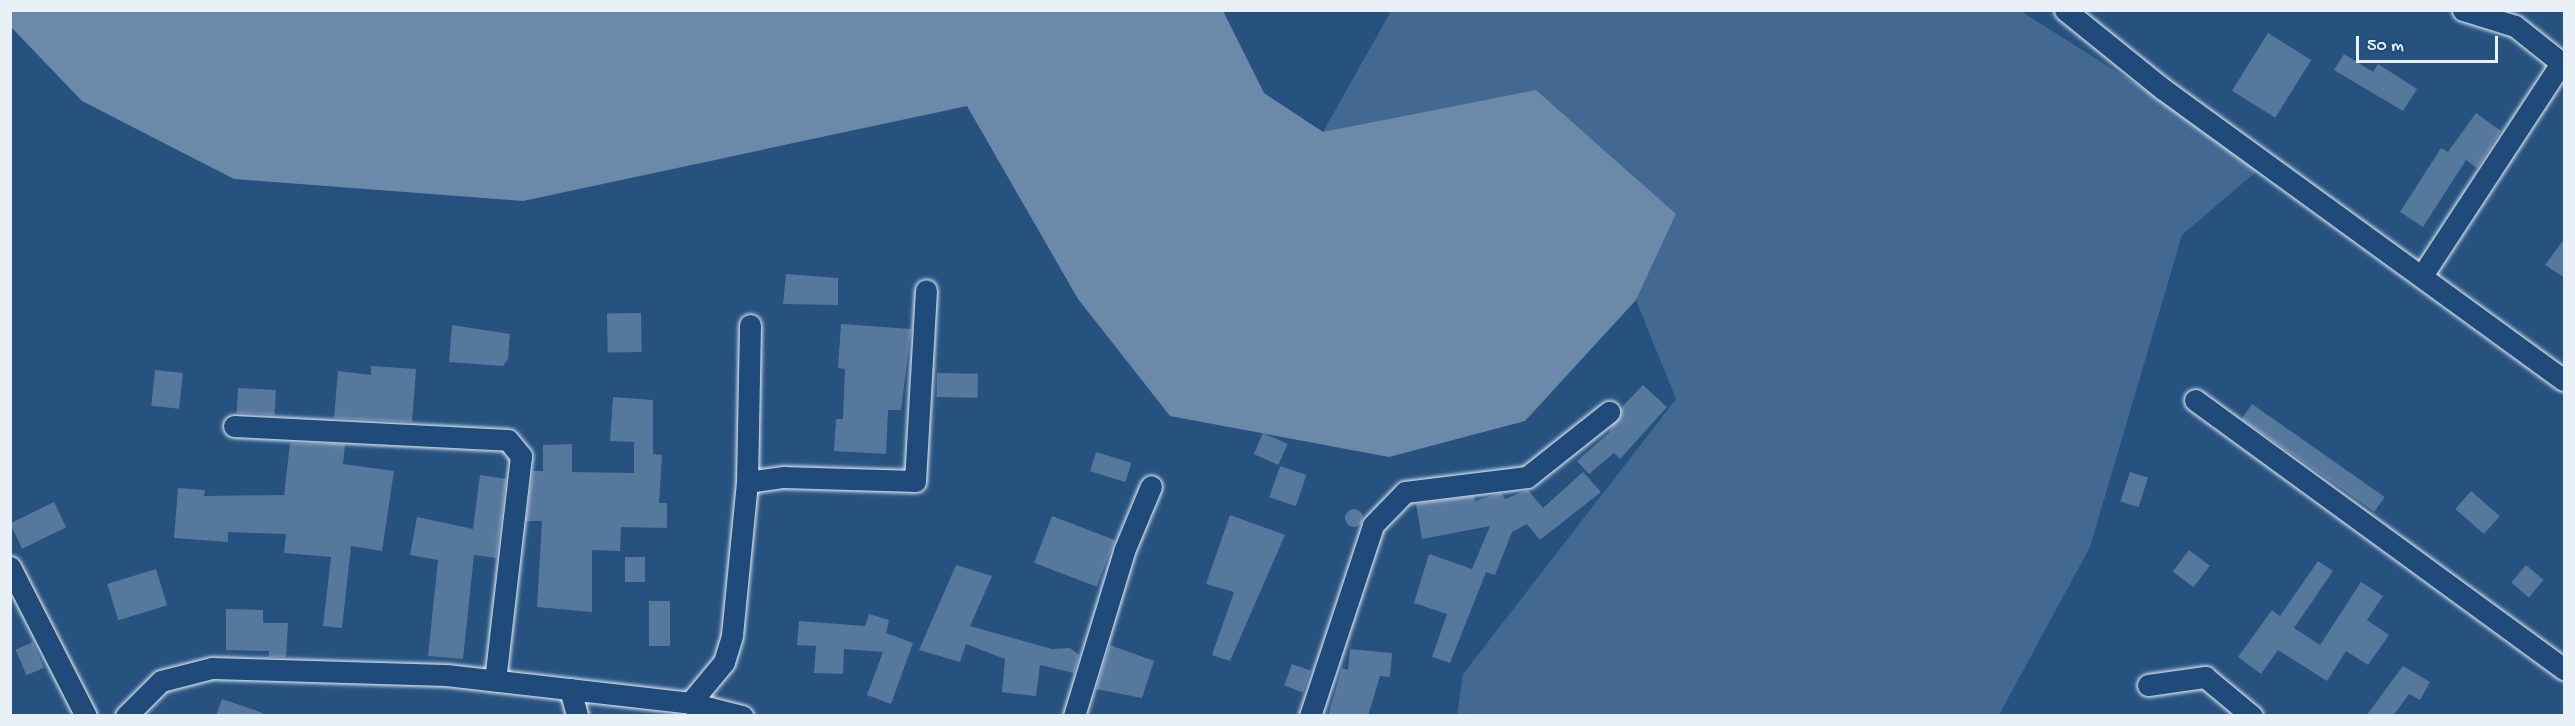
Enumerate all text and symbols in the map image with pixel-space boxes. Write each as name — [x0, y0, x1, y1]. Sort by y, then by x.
scale bar — [2359, 24, 2502, 62]
text: 50 m — [2367, 36, 2404, 57]

